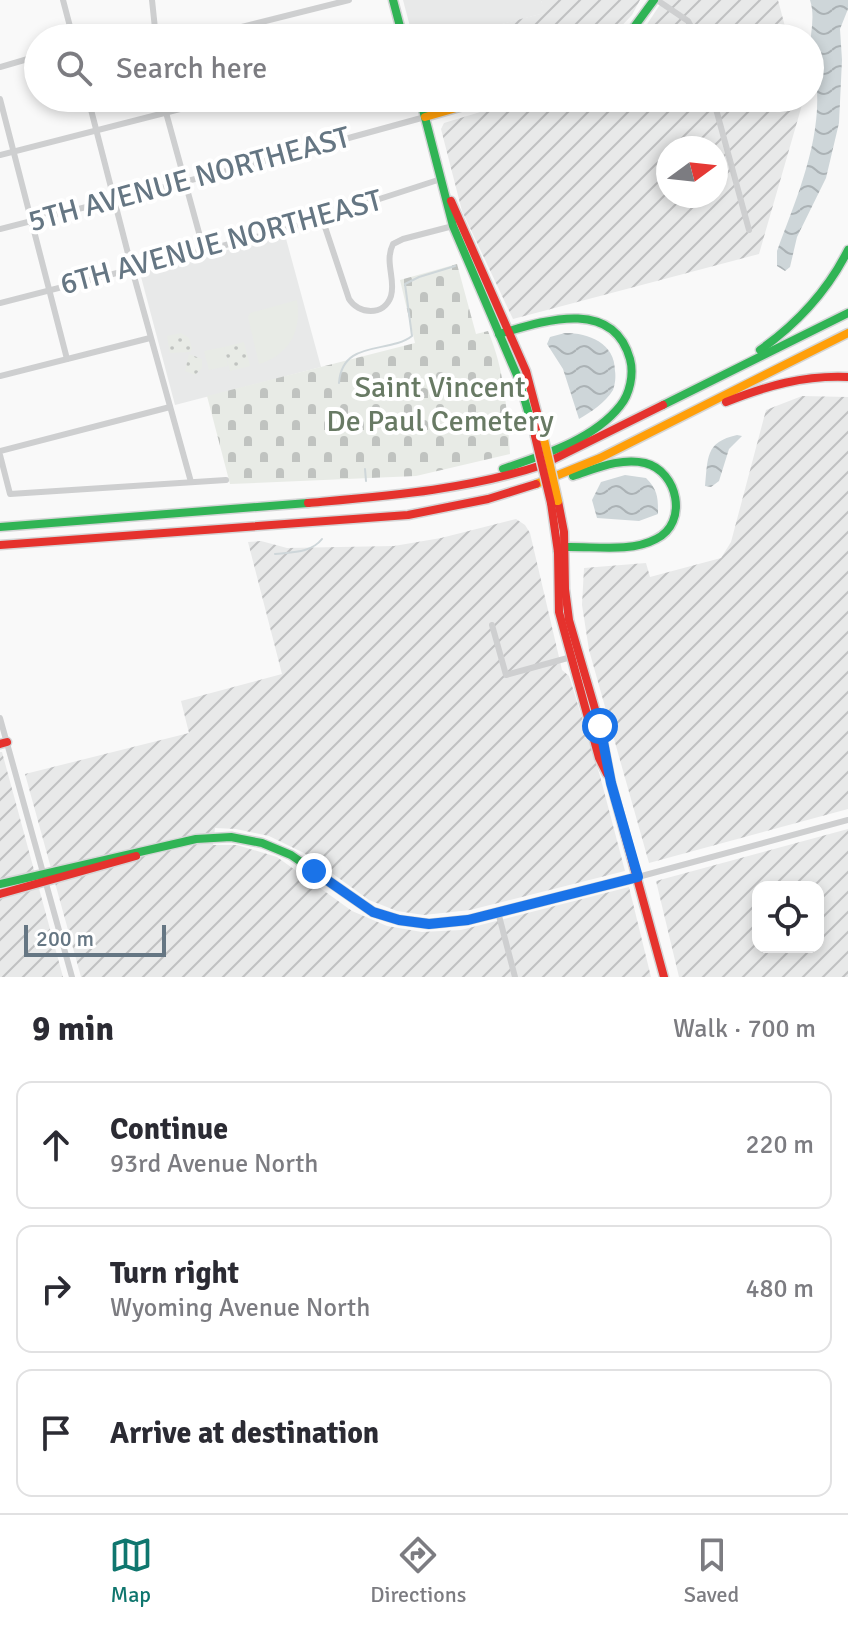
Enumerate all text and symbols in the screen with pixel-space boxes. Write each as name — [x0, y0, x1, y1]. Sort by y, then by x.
search box — [24, 24, 824, 112]
icon: search — [52, 46, 96, 90]
text: Search here — [116, 50, 267, 87]
street label: 5TH AVENUE NORTHEAST — [24, 119, 354, 240]
north arrow — [656, 136, 728, 208]
street label: 6TH AVENUE NORTHEAST — [56, 182, 386, 303]
park label: Saint Vincent De Paul Cemetery — [326, 369, 554, 440]
route start — [582, 708, 618, 744]
route end — [296, 853, 332, 889]
map controls — [752, 881, 824, 953]
button: locate — [752, 881, 824, 953]
scale bar — [24, 921, 166, 957]
text: 200 m — [36, 925, 94, 952]
text: 9 min — [32, 1008, 114, 1050]
text: Walk · 700 m — [673, 1013, 816, 1045]
text: Continue — [110, 1111, 228, 1148]
icon: ahead — [34, 1123, 78, 1167]
text: 220 m — [745, 1129, 814, 1161]
text: 93rd Avenue North — [110, 1148, 319, 1180]
text: Turn right — [110, 1255, 239, 1292]
icon: right — [34, 1267, 78, 1311]
text: 480 m — [745, 1273, 814, 1305]
text: Wyoming Avenue North — [110, 1292, 370, 1324]
icon: arrive — [34, 1411, 78, 1455]
text: Arrive at destination — [110, 1415, 379, 1452]
tab: Map — [109, 1533, 153, 1608]
tab: Directions — [370, 1533, 466, 1608]
tab: Saved — [684, 1533, 739, 1608]

